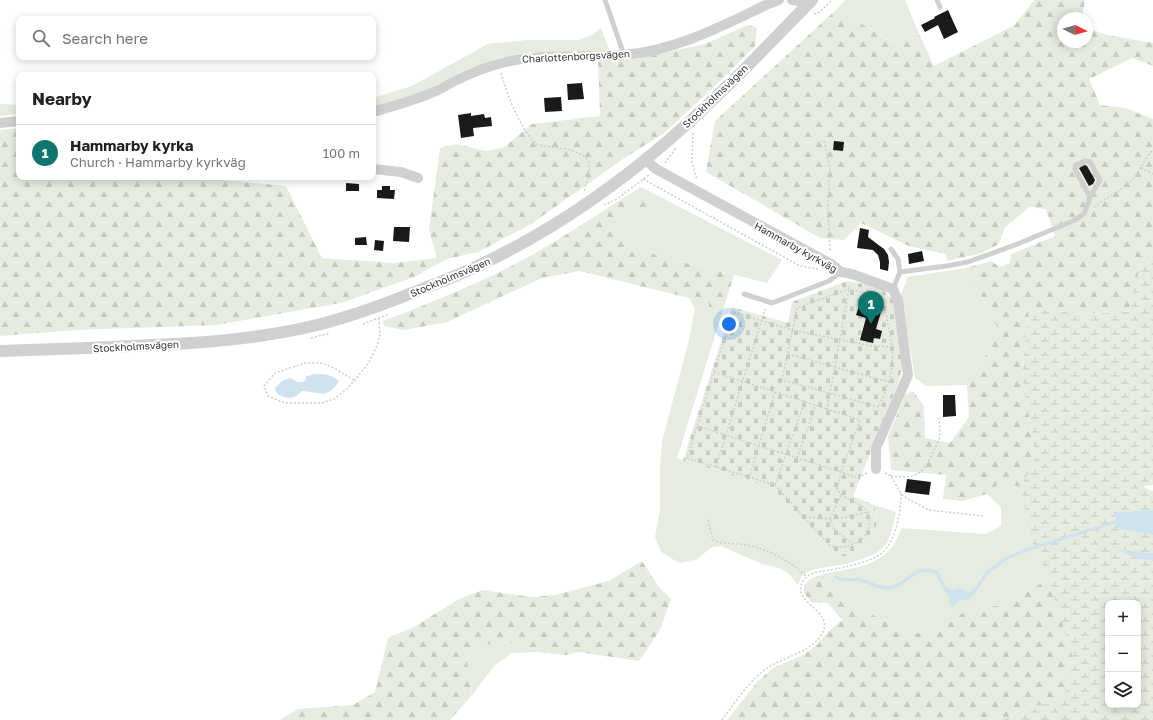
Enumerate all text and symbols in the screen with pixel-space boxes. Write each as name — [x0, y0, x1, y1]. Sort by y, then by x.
north arrow — [1057, 12, 1093, 48]
search box — [16, 16, 376, 60]
icon: search — [30, 27, 52, 49]
text: Search here — [62, 29, 148, 47]
street label: Charlottenborgsvägen — [522, 47, 630, 65]
street label: Stockholmsvägen — [680, 62, 750, 130]
text: Nearby — [32, 88, 92, 109]
text: Hammarby kyrka — [70, 136, 194, 154]
text: 1 — [42, 145, 48, 161]
text: 100 m — [323, 145, 360, 161]
text: Church · Hammarby kyrkväg — [70, 154, 246, 170]
street label: Hammarby kyrkväg — [753, 219, 839, 275]
street label: Stockholmsvägen — [408, 255, 492, 299]
pin: 1 — [858, 291, 884, 324]
your location — [719, 314, 739, 334]
street label: Stockholmsvägen — [93, 338, 179, 354]
map controls — [1105, 600, 1141, 708]
button: + — [1105, 600, 1141, 636]
button: − — [1105, 636, 1141, 672]
button: layers — [1105, 672, 1141, 708]

